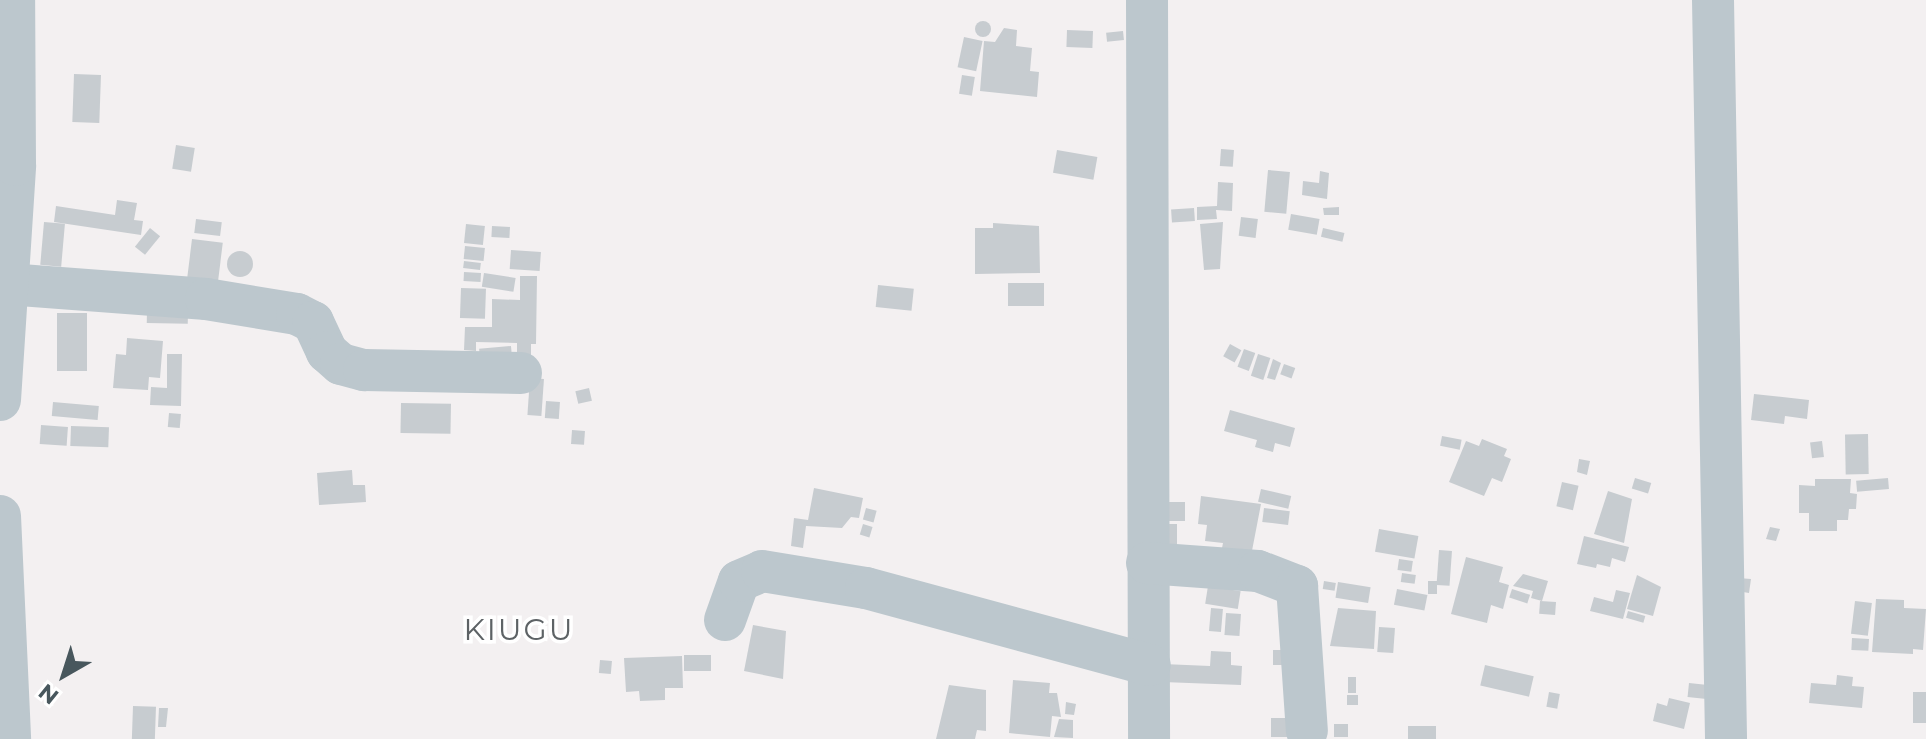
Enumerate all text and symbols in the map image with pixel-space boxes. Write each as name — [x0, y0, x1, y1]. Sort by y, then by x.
district label: KIUGU — [463, 612, 575, 648]
north arrow — [24, 635, 104, 715]
text: N — [33, 678, 64, 710]

